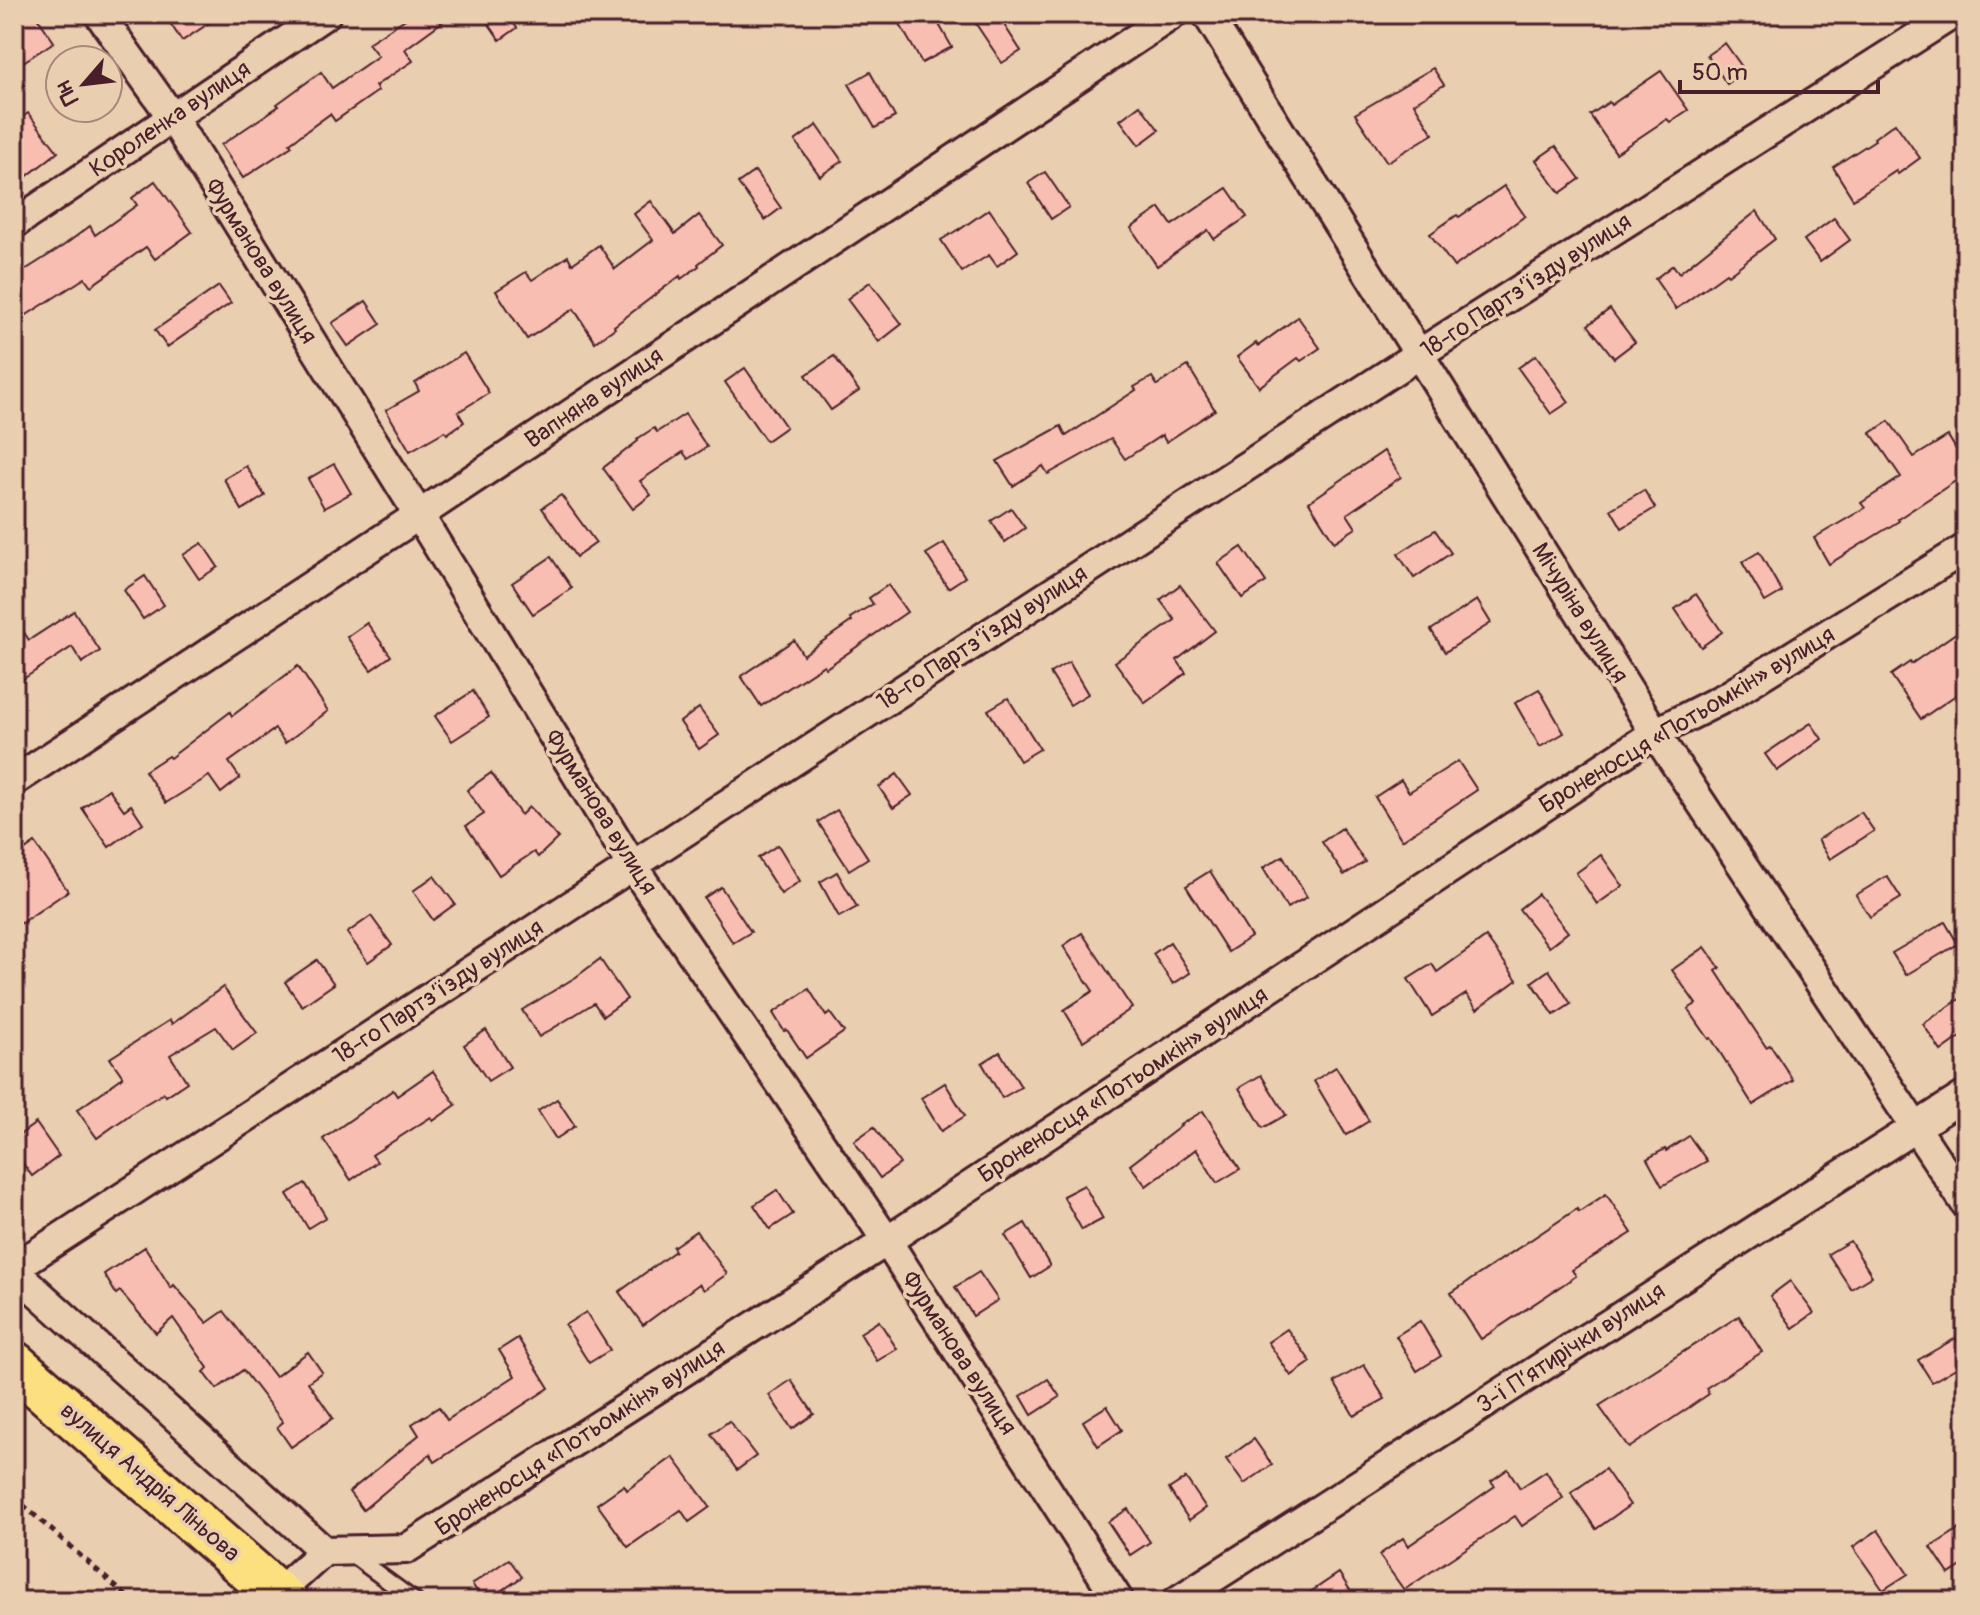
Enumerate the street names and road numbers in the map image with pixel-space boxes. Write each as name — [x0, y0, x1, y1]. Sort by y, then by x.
street label: Короленка вулиця — [84, 54, 256, 184]
street label: Фурманова вулиця — [199, 173, 323, 349]
street label: 18-го Партз’їзду вулиця — [1415, 207, 1637, 365]
street label: Вапняна вулиця — [519, 341, 669, 455]
street label: Мічуріна вулиця — [1525, 538, 1635, 688]
street label: 18-го Партз’їзду вулиця — [871, 559, 1093, 717]
street label: Броненосця «Потьомкін» вулиця — [1534, 620, 1840, 820]
street label: Фурманова вулиця — [539, 724, 663, 900]
street label: 18-го Партз’їзду вулиця — [327, 913, 549, 1071]
street label: Броненосця «Потьомкін» вулиця — [973, 980, 1273, 1190]
street label: Фурманова вулиця — [895, 1266, 1023, 1440]
street label: 3-ї П’ятирічки вулиця — [1471, 1276, 1671, 1420]
street label: Броненосця «Потьомкін» вулиця — [430, 1333, 730, 1543]
street label: вулиця Андрія Ліньова — [54, 1396, 246, 1568]

